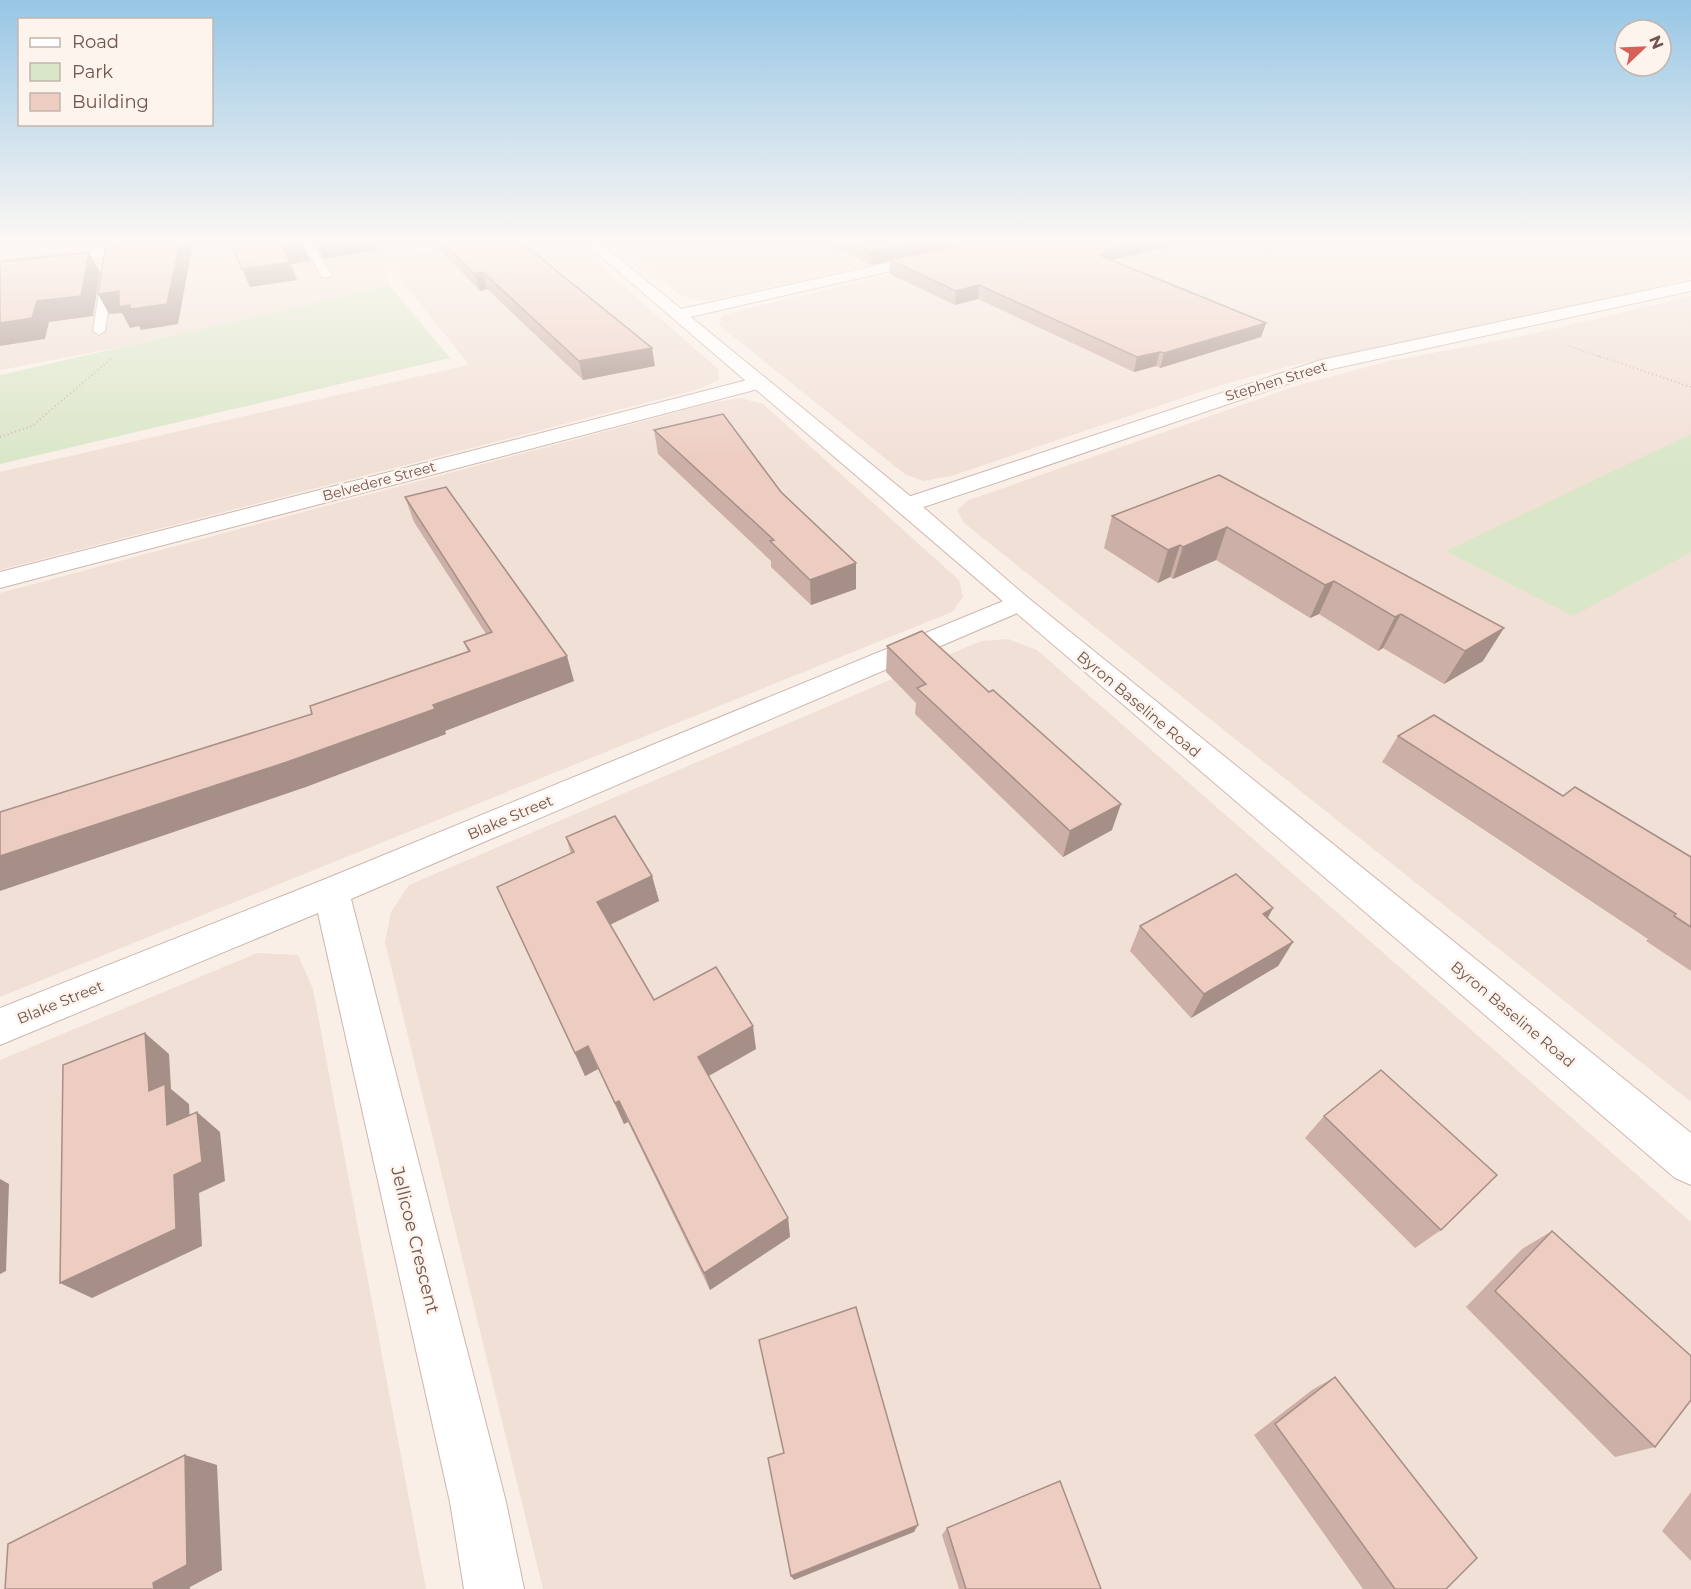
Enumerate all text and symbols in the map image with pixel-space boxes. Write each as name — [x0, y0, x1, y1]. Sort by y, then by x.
legend — [18, 18, 213, 126]
north arrow — [1613, 18, 1673, 78]
text: Road — [72, 31, 119, 53]
text: N — [1645, 33, 1668, 52]
text: Park — [72, 61, 113, 83]
text: Building — [72, 91, 149, 113]
street label: Stephen Street — [1223, 357, 1329, 405]
street label: Belvedere Street — [320, 457, 438, 505]
street label: Byron Baseline Road — [1073, 647, 1205, 761]
street label: Blake Street — [464, 790, 556, 844]
street label: Byron Baseline Road — [1447, 957, 1579, 1071]
street label: Blake Street — [14, 976, 106, 1028]
street label: Jellicoe Crescent — [386, 1163, 444, 1316]

